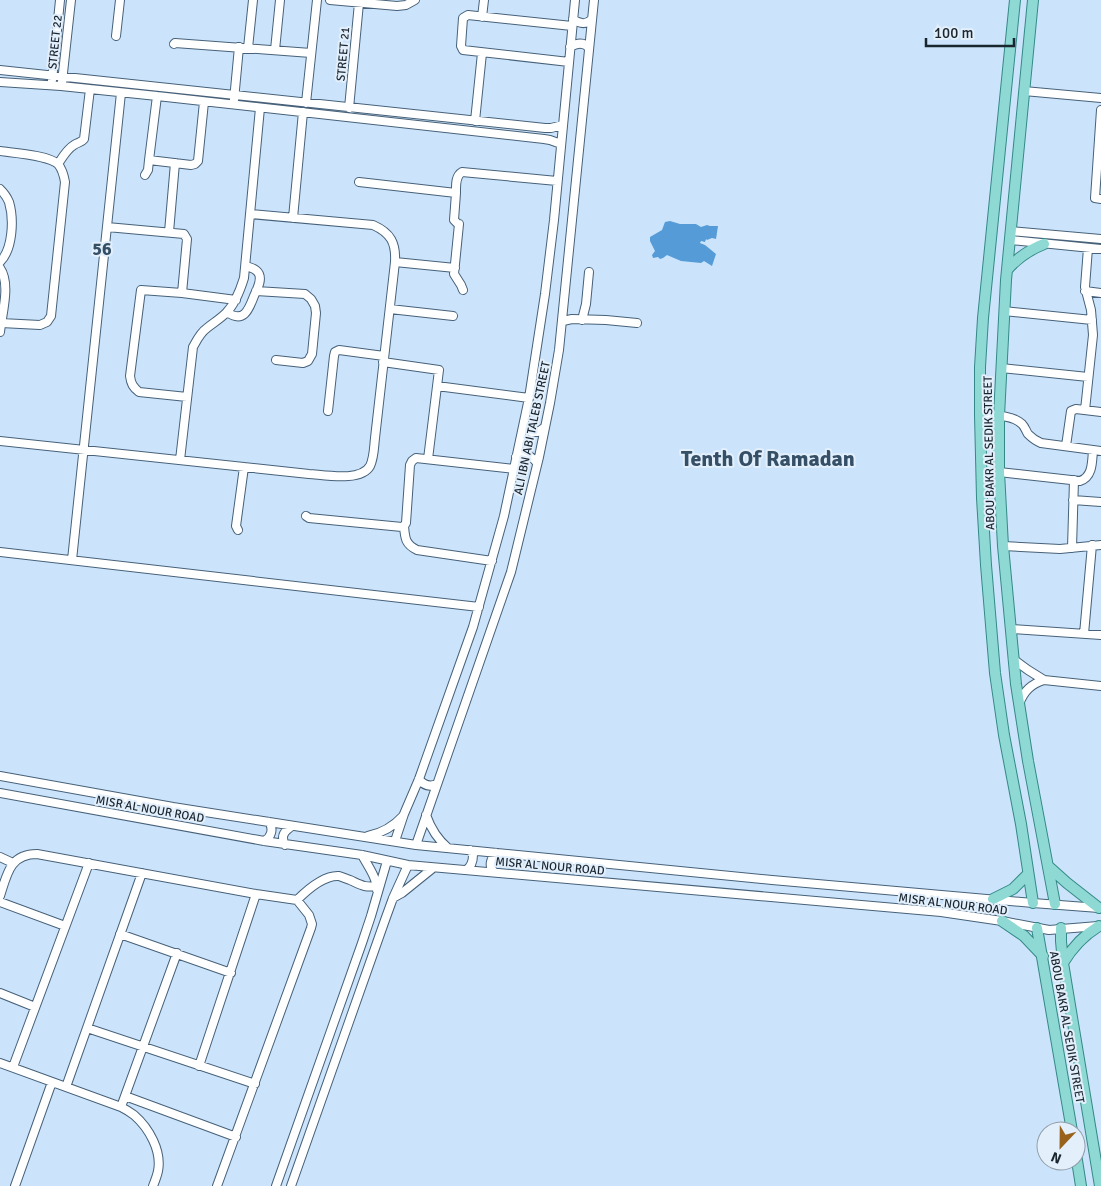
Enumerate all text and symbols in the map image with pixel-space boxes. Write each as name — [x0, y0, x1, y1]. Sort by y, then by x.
street label: STREET 22 — [45, 14, 66, 70]
scale bar — [926, 15, 1014, 47]
text: 100 m — [934, 24, 974, 42]
street label: STREET 21 — [334, 26, 353, 82]
district label: 56 — [92, 238, 112, 260]
street label: ALI IBN ABI TALEB STREET — [511, 360, 554, 496]
street label: ABOU BAKR AL SEDIK STREET — [981, 376, 998, 530]
district label: Tenth Of Ramadan — [681, 445, 855, 472]
street label: MISR AL NOUR ROAD — [95, 793, 205, 826]
street label: MISR AL NOUR ROAD — [495, 854, 605, 879]
street label: MISR AL NOUR ROAD — [898, 890, 1008, 919]
street label: ABOU BAKR AL SEDIK STREET — [1046, 950, 1087, 1104]
north arrow — [1036, 1121, 1086, 1171]
text: N — [1049, 1148, 1064, 1167]

